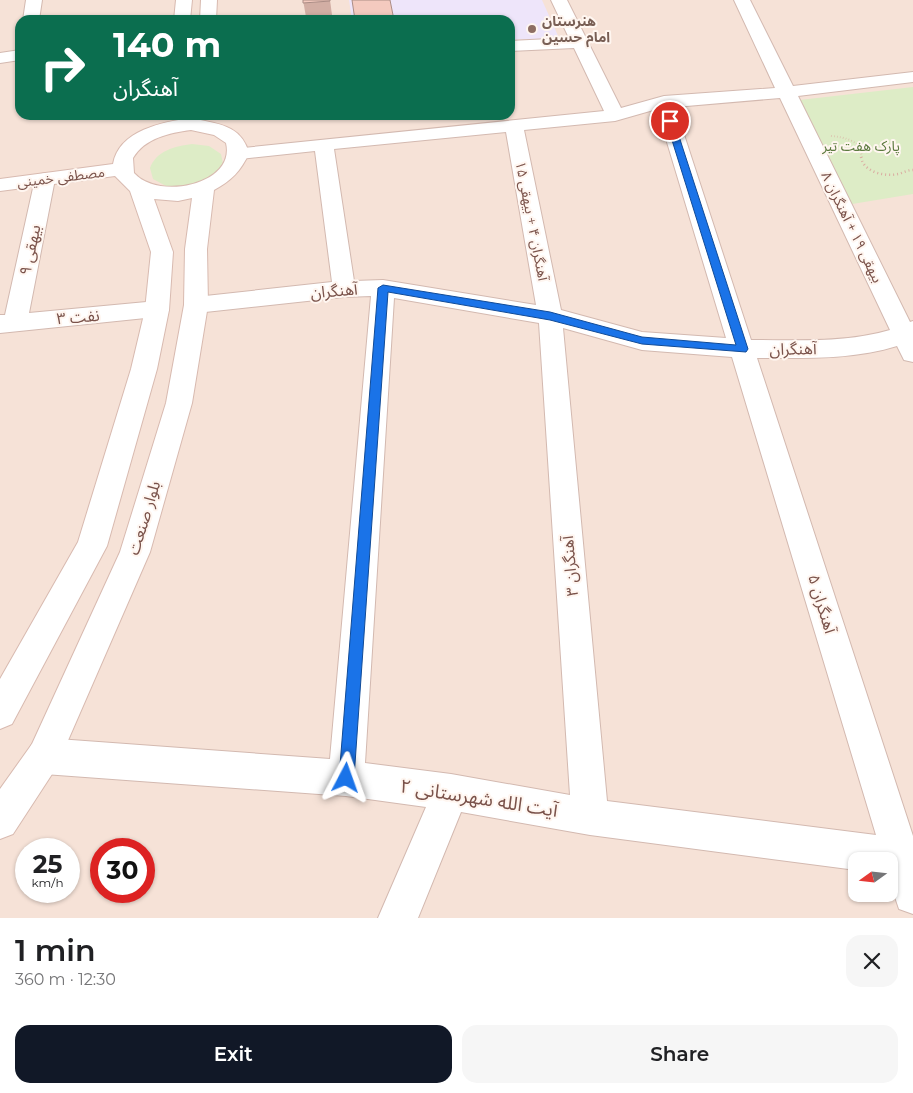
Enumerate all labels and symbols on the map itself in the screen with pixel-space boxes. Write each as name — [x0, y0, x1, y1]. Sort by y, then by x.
place label: هنرستان امام حسین — [542, 12, 610, 48]
marker: هنرستان امام حسین — [526, 23, 538, 35]
pin — [649, 100, 691, 142]
park label: پارک هفت تیر — [821, 137, 900, 156]
street label: آهنگران ۴ + بیهقی ۱۵ — [512, 160, 553, 283]
street label: مصطفی خمینی — [16, 163, 106, 191]
street label: بیهقی ۱۹ + آهنگران ۸ — [817, 168, 887, 286]
street label: بیهقی ۹ — [15, 223, 45, 277]
street label: آهنگران — [310, 279, 360, 303]
street label: نفت ۳ — [56, 306, 100, 328]
street label: آهنگران — [769, 339, 818, 359]
street label: بلوار صنعت — [124, 479, 164, 557]
street label: آهنگران ۳ — [558, 534, 582, 597]
street label: آهنگران ۵ — [804, 572, 840, 637]
position arrow — [319, 751, 371, 803]
street label: آیت الله شهرستانی ۲ — [399, 774, 561, 822]
speed limit sign: 30 — [90, 838, 155, 903]
north arrow — [848, 852, 898, 902]

